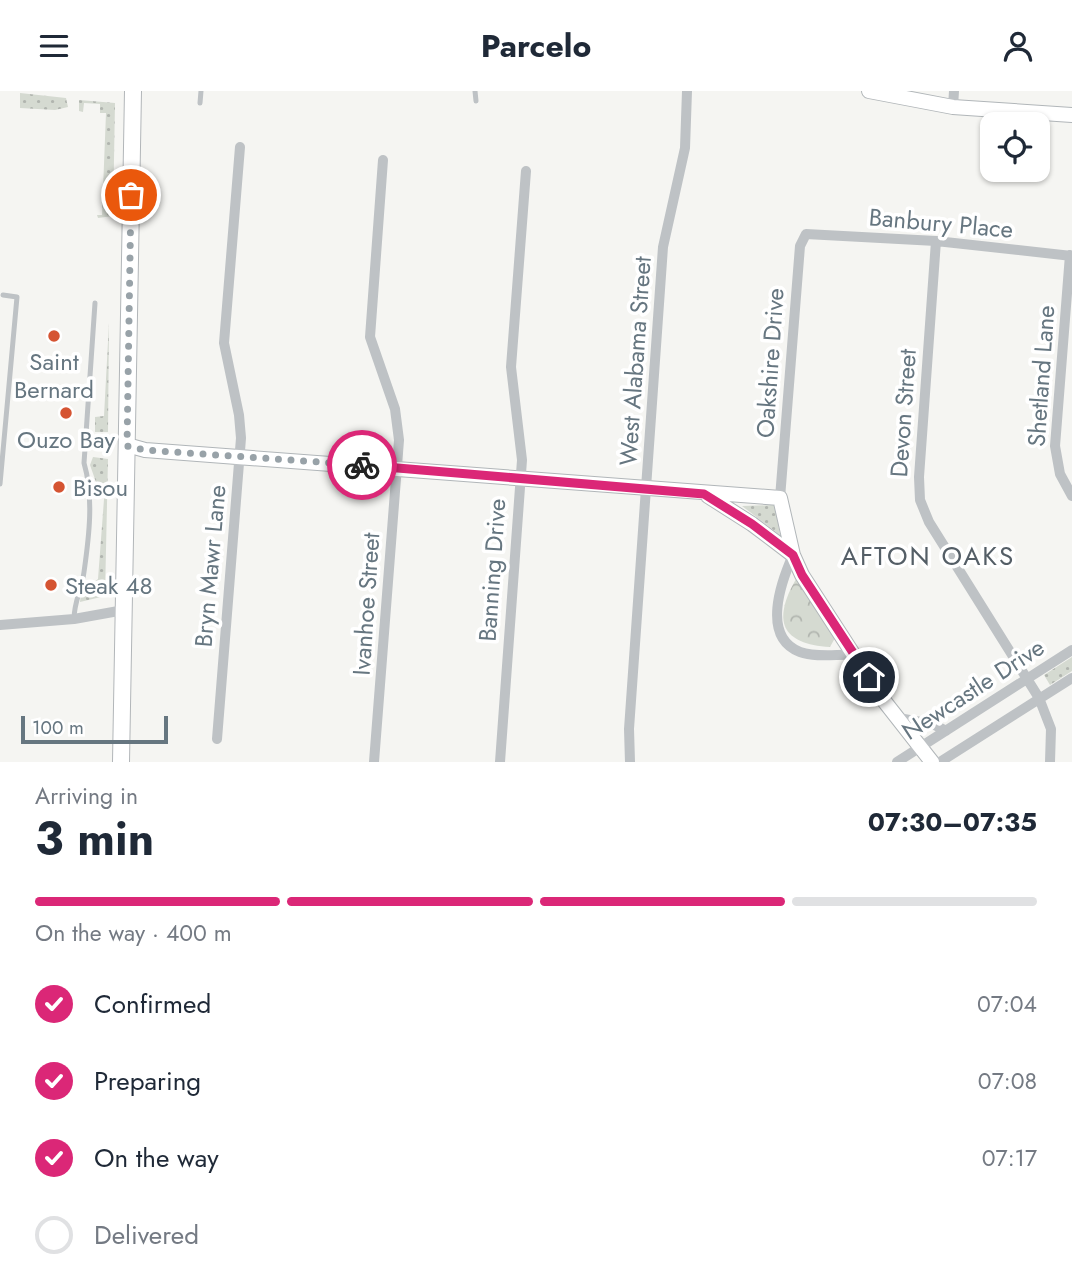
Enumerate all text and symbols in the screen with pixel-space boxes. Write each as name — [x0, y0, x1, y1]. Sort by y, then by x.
text: Parcelo — [481, 23, 591, 69]
icon: menu — [35, 27, 73, 65]
icon: person — [999, 27, 1037, 65]
map controls — [980, 112, 1050, 182]
button: locate — [980, 112, 1050, 182]
pin — [101, 165, 161, 225]
icon: bag — [112, 176, 150, 214]
street label: Banbury Place — [867, 199, 1015, 247]
street label: West Alabama Street — [610, 255, 660, 467]
street label: Oakshire Drive — [747, 287, 793, 439]
street label: Shetland Lane — [1019, 304, 1063, 448]
marker: Saint Bernard — [46, 328, 62, 344]
place label: Saint Bernard — [14, 344, 94, 407]
street label: Devon Street — [881, 347, 925, 478]
marker: Ouzo Bay — [58, 405, 74, 421]
place label: Ouzo Bay — [17, 422, 115, 457]
courier — [327, 430, 397, 500]
icon: bike — [343, 446, 381, 484]
place label: Bisou — [73, 470, 128, 505]
marker: Bisou — [51, 479, 67, 495]
street label: Bryn Mawr Lane — [185, 483, 235, 649]
street label: Banning Drive — [470, 497, 514, 643]
street label: Ivanhoe Street — [344, 531, 388, 677]
district label: AFTON OAKS — [841, 537, 1015, 575]
place label: Steak 48 — [65, 568, 153, 603]
marker: Steak 48 — [43, 577, 59, 593]
street label: Newcastle Drive — [895, 630, 1051, 748]
pin — [839, 647, 899, 707]
icon: home — [850, 658, 888, 696]
scale bar — [21, 713, 168, 745]
text: 100 m — [32, 714, 84, 741]
text: Arriving in — [35, 779, 138, 813]
text: 07:30–07:35 — [868, 803, 1037, 841]
text: 3 min — [35, 806, 154, 872]
text: On the way · 400 m — [35, 916, 232, 950]
icon: check — [35, 985, 73, 1023]
text: Confirmed — [94, 985, 211, 1023]
text: 07:04 — [977, 987, 1037, 1021]
icon: check — [35, 1062, 73, 1100]
text: Preparing — [94, 1062, 201, 1100]
text: 07:08 — [978, 1064, 1037, 1098]
icon: check — [35, 1139, 73, 1177]
text: On the way — [94, 1139, 219, 1177]
text: 07:17 — [982, 1141, 1037, 1175]
text: Delivered — [94, 1216, 199, 1254]

